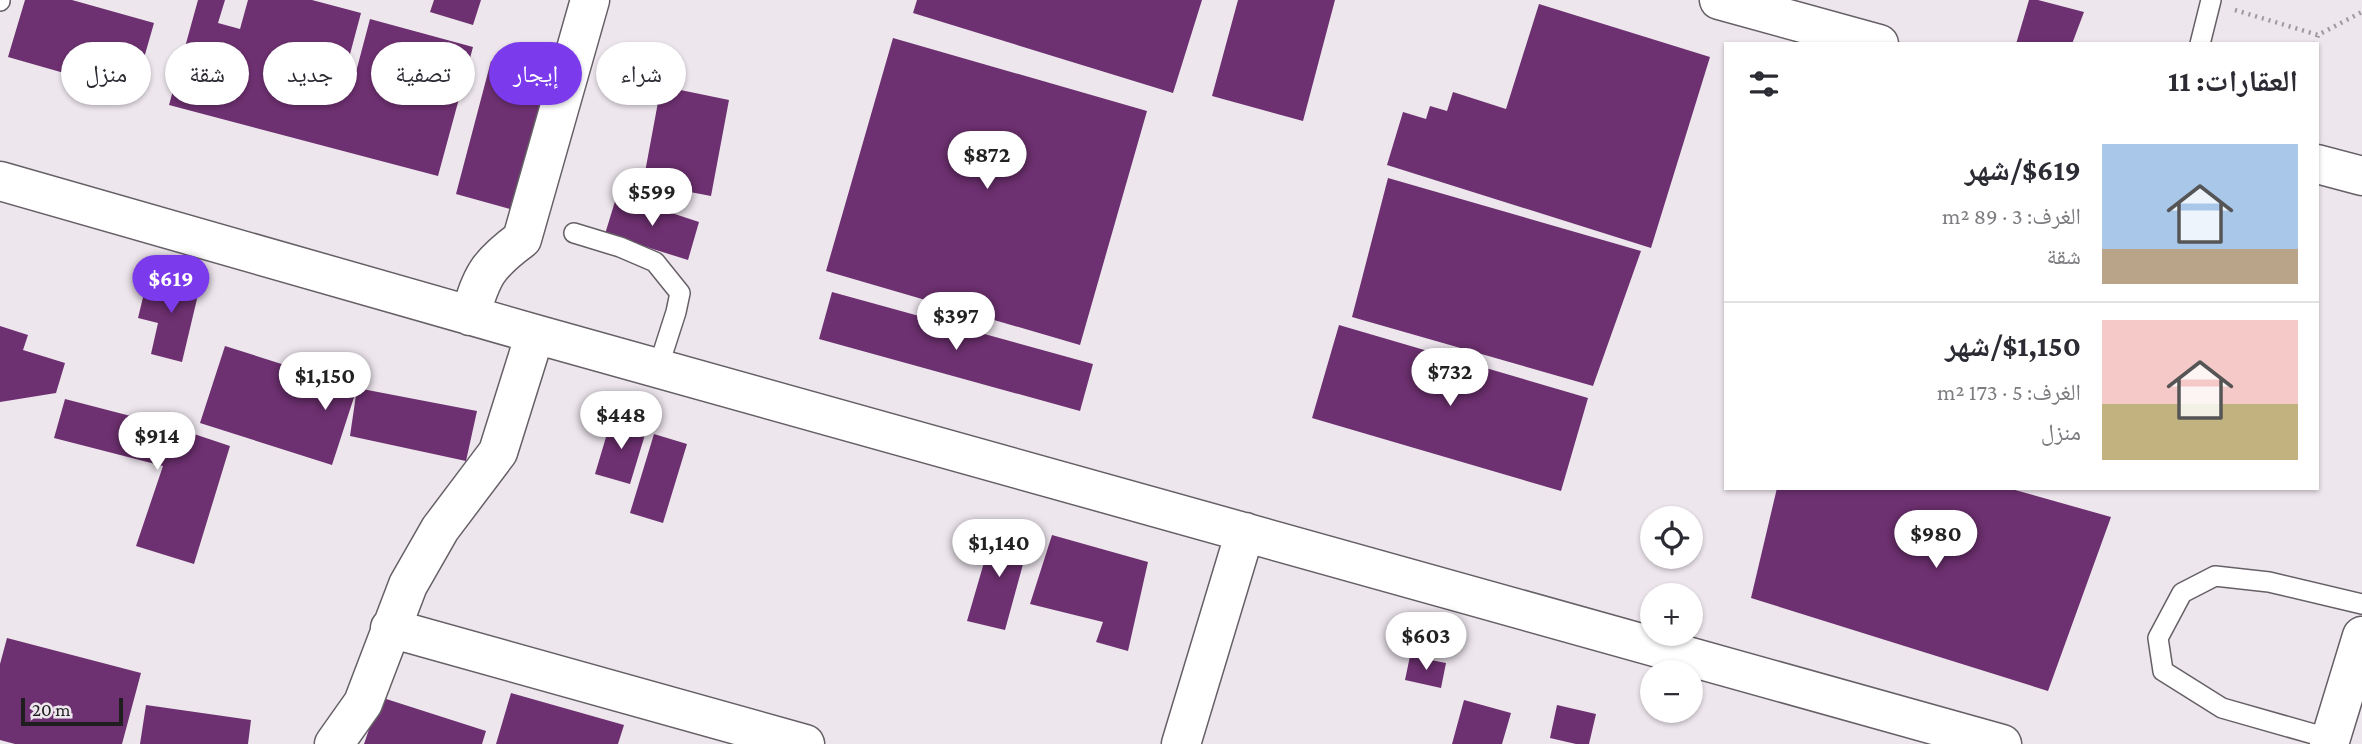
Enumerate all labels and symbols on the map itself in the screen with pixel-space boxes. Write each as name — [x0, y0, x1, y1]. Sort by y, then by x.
pin: $872 — [946, 132, 1028, 191]
pin: $599 — [611, 168, 693, 228]
pin: $619 — [130, 256, 212, 315]
pin: $397 — [915, 292, 997, 352]
pin: $732 — [1409, 348, 1491, 408]
pin: $1,150 — [268, 352, 382, 412]
pin: $448 — [580, 392, 662, 451]
pin: $914 — [116, 412, 198, 472]
pin: $980 — [1895, 510, 1977, 570]
pin: $1,140 — [942, 520, 1056, 579]
pin: $603 — [1385, 612, 1467, 672]
scale bar — [21, 695, 122, 727]

